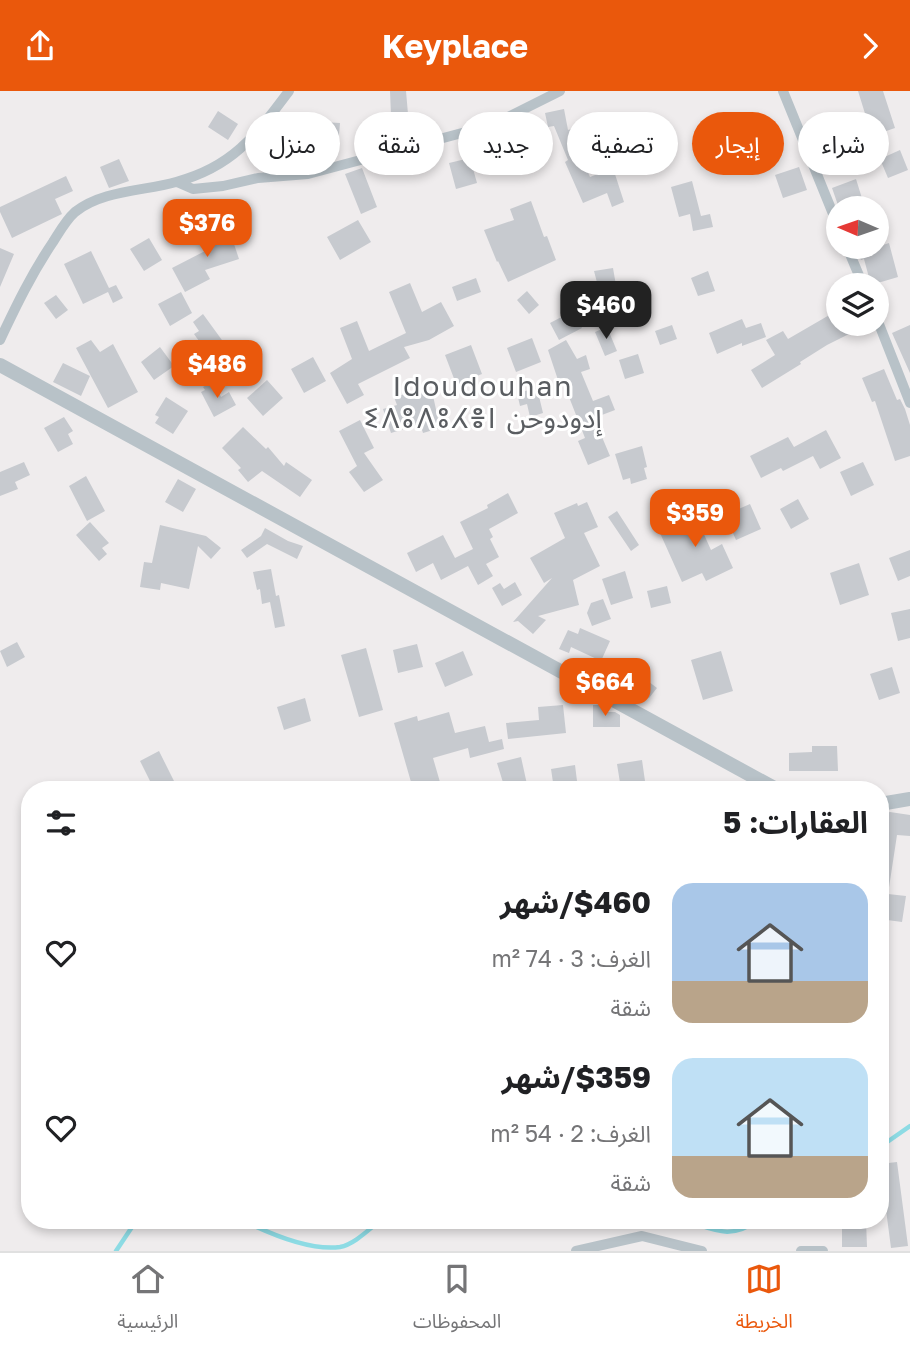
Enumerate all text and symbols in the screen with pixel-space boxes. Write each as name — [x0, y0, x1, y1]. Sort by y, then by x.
icon: share — [21, 27, 59, 65]
text: Keyplace — [382, 27, 528, 65]
icon: forward — [851, 27, 889, 65]
chip: منزل — [245, 112, 340, 175]
chip: شقة — [354, 112, 444, 175]
chip: جديد — [458, 112, 553, 175]
chip: تصفية — [567, 112, 678, 175]
chip: إيجار — [692, 112, 784, 175]
chip: شراء — [798, 112, 889, 175]
north arrow — [826, 196, 889, 259]
map controls — [826, 196, 889, 336]
pin: $376 — [166, 199, 248, 259]
text: $376 — [179, 208, 235, 236]
button: layers — [826, 273, 889, 336]
pin: $460 — [565, 281, 647, 341]
text: $460 — [576, 290, 636, 318]
pin: $486 — [176, 341, 258, 400]
text: $486 — [187, 349, 247, 377]
district label: Idoudouhan ⵉⴷⵓⴷⵓⵃⴻⵏ إدودوحن — [364, 369, 603, 437]
pin: $359 — [654, 489, 736, 549]
text: $359 — [666, 498, 724, 526]
pin: $664 — [564, 659, 646, 718]
text: $664 — [576, 667, 635, 695]
icon: filters — [42, 804, 80, 842]
text: العقارات: 5 — [723, 804, 868, 840]
text: $460/شهر — [500, 884, 651, 920]
icon: home — [728, 911, 812, 995]
icon: heart — [42, 934, 80, 972]
text: الغرف: 3 · 74 m² — [491, 944, 651, 972]
text: شقة — [610, 993, 651, 1021]
text: $359/شهر — [502, 1059, 651, 1095]
icon: home — [728, 1086, 812, 1170]
icon: heart — [42, 1109, 80, 1147]
text: الغرف: 2 · 54 m² — [490, 1119, 651, 1147]
text: شقة — [610, 1168, 651, 1196]
tab: الرئيسية — [117, 1260, 178, 1342]
tab: المحفوظات — [413, 1260, 501, 1342]
tab: الخريطة — [736, 1260, 793, 1342]

